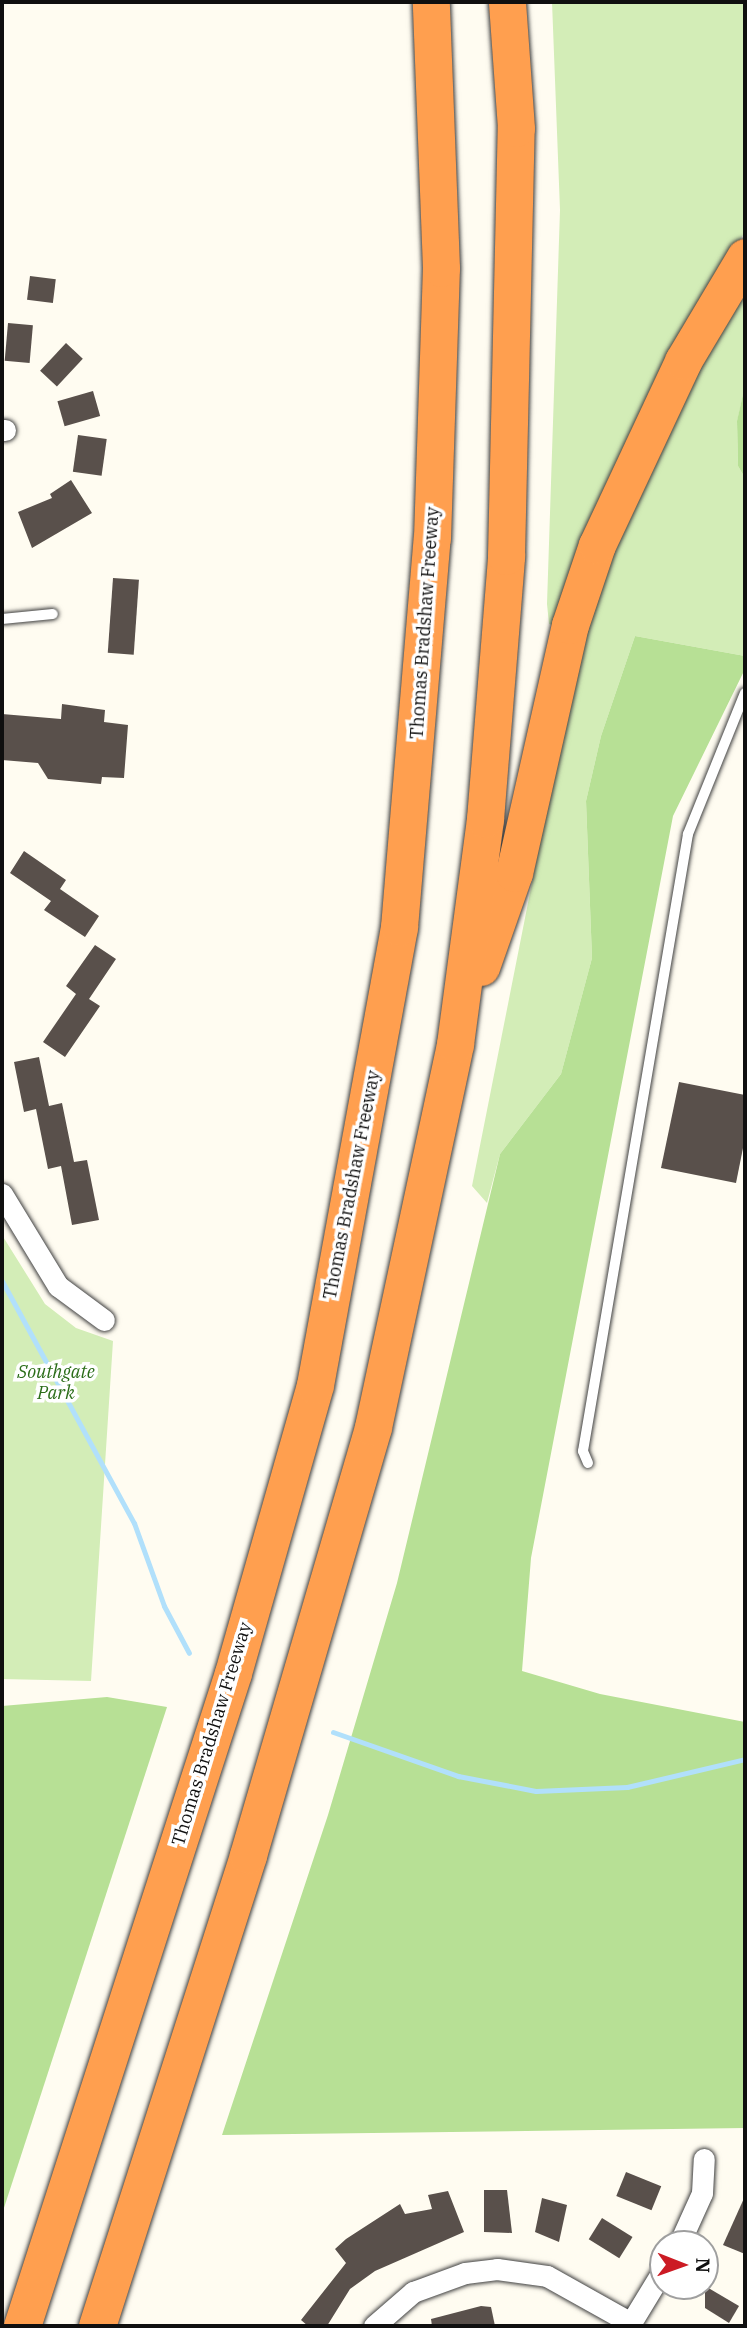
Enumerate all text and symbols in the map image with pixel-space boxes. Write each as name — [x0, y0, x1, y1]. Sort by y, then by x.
street label: Thomas Bradshaw Freeway — [406, 506, 444, 740]
street label: Thomas Bradshaw Freeway — [319, 1069, 385, 1301]
park label: Southgate Park — [17, 1362, 95, 1404]
street label: Thomas Bradshaw Freeway — [168, 1619, 256, 1849]
north arrow — [649, 2230, 719, 2300]
text: N — [691, 2258, 715, 2273]

